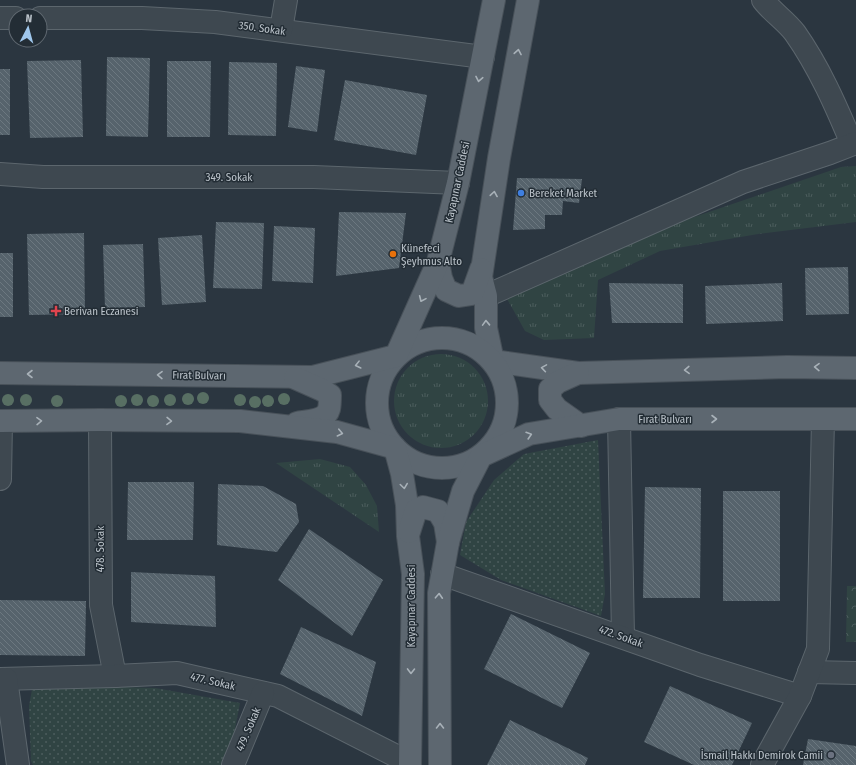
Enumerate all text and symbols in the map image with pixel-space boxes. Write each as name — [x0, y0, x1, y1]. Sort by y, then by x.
north arrow — [8, 8, 48, 48]
text: N — [25, 12, 33, 25]
street label: 350. Sokak — [238, 19, 287, 38]
one-way arrow — [514, 49, 522, 56]
one-way arrow — [475, 76, 483, 83]
street label: Kayapınar Caddesi — [443, 140, 473, 224]
street label: 349. Sokak — [205, 171, 253, 184]
place label: Bereket Market — [529, 187, 598, 200]
marker: Bereket Market — [516, 188, 526, 198]
one-way arrow — [489, 191, 498, 197]
place label: Künefeci Şeyhmus Alto — [401, 242, 462, 268]
marker: Künefeci Şeyhmus Alto — [388, 249, 398, 259]
one-way arrow — [418, 296, 426, 303]
place label: Berivan Eczanesi — [64, 305, 139, 318]
marker: Berivan Eczanesi — [51, 306, 61, 316]
one-way arrow — [482, 320, 490, 326]
one-way arrow — [355, 361, 362, 369]
one-way arrow — [814, 363, 820, 371]
one-way arrow — [540, 364, 547, 373]
one-way arrow — [684, 366, 690, 374]
street label: Fırat Bulvarı — [172, 369, 226, 382]
one-way arrow — [27, 370, 33, 378]
one-way arrow — [157, 371, 163, 379]
street label: Fırat Bulvarı — [638, 413, 692, 426]
one-way arrow — [711, 415, 717, 423]
one-way arrow — [36, 417, 42, 425]
one-way arrow — [166, 417, 172, 425]
one-way arrow — [336, 428, 343, 437]
one-way arrow — [525, 431, 532, 440]
one-way arrow — [399, 483, 408, 489]
street label: 478. Sokak — [94, 525, 107, 572]
street label: Kayapınar Caddesi — [405, 564, 418, 647]
one-way arrow — [435, 593, 443, 599]
street label: 472. Sokak — [597, 623, 645, 651]
one-way arrow — [407, 668, 415, 674]
street label: 477. Sokak — [189, 670, 237, 693]
street label: 479. Sokak — [233, 705, 264, 753]
one-way arrow — [436, 723, 444, 729]
place label: İsmail Hakkı Demirok Camii — [701, 748, 823, 762]
marker: İsmail Hakkı Demirok Camii — [826, 750, 836, 760]

